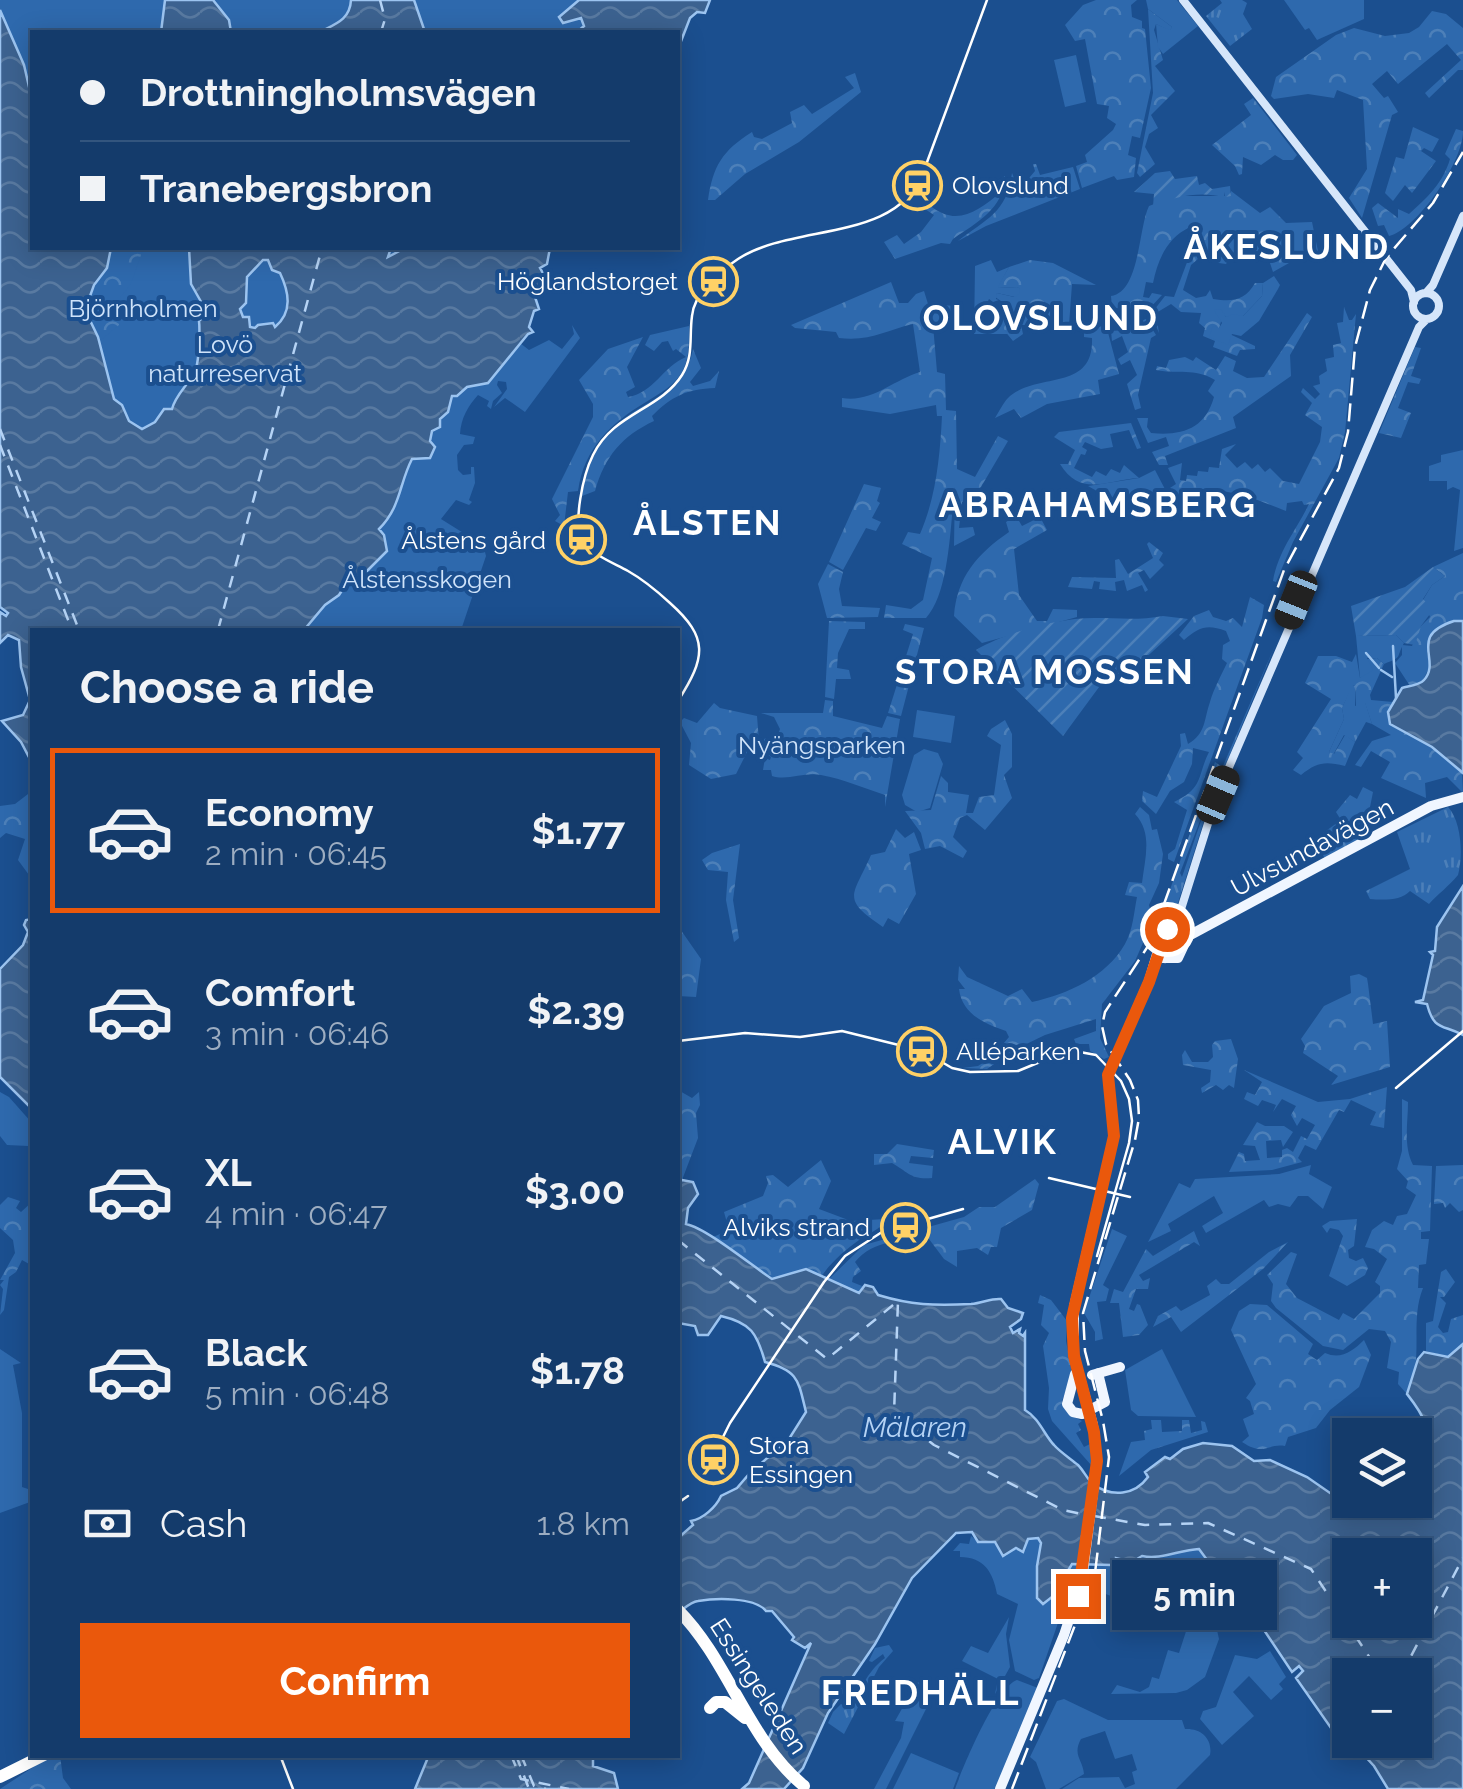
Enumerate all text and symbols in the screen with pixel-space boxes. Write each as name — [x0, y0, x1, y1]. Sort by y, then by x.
text: Drottningholmsvägen — [140, 70, 537, 115]
station icon: Olovslund — [891, 159, 943, 211]
text: Tranebergsbron — [140, 166, 433, 211]
place label: Olovslund — [952, 170, 1069, 200]
district label: ÅKESLUND — [1183, 226, 1391, 267]
station icon: Höglandstorget — [687, 255, 739, 307]
place label: Höglandstorget — [497, 266, 679, 296]
park label: Björnholmen — [69, 293, 217, 323]
district label: OLOVSLUND — [923, 297, 1159, 338]
park label: Lovö naturreservat — [148, 329, 302, 388]
district label: ABRAHAMSBERG — [939, 484, 1257, 525]
district label: ÅLSTEN — [633, 502, 783, 543]
station icon: Ålstens gård — [555, 514, 607, 566]
place label: Ålstens gård — [401, 525, 546, 555]
park label: Ålstensskogen — [342, 564, 512, 594]
car — [1271, 567, 1321, 633]
district label: STORA MOSSEN — [895, 651, 1195, 692]
text: Choose a ride — [80, 661, 374, 714]
park label: Nyängsparken — [738, 730, 906, 760]
car — [1192, 762, 1244, 828]
icon: car — [85, 786, 175, 876]
text: Economy — [205, 790, 374, 835]
street label: Ulvsundavägen — [1226, 792, 1398, 902]
text: $1.77 — [531, 808, 625, 853]
text: 2 min · 06:45 — [205, 835, 387, 872]
route start — [1145, 907, 1190, 952]
icon: car — [85, 966, 175, 1056]
text: Comfort — [205, 970, 355, 1015]
text: $2.39 — [527, 988, 625, 1033]
text: 3 min · 06:46 — [205, 1015, 389, 1052]
station icon: Alléparken — [895, 1025, 947, 1077]
place label: Alléparken — [956, 1036, 1081, 1066]
district label: ALVIK — [948, 1121, 1058, 1162]
icon: car — [85, 1146, 175, 1236]
text: XL — [205, 1150, 252, 1195]
text: $3.00 — [525, 1168, 625, 1213]
text: 4 min · 06:47 — [205, 1195, 387, 1232]
station icon: Alviks strand — [879, 1201, 931, 1253]
place label: Alviks strand — [723, 1212, 870, 1242]
icon: car — [85, 1326, 175, 1416]
text: Black — [205, 1330, 307, 1375]
text: $1.78 — [530, 1348, 625, 1393]
text: 5 min · 06:48 — [205, 1375, 389, 1412]
water label: Mälaren — [863, 1411, 967, 1444]
map controls — [1332, 1418, 1432, 1758]
button: layers — [1332, 1418, 1432, 1518]
place label: Stora Essingen — [749, 1430, 853, 1489]
station icon: Stora Essingen — [688, 1433, 740, 1485]
icon: cash — [80, 1496, 135, 1551]
text: Cash — [160, 1501, 247, 1546]
text: 1.8 km — [537, 1505, 630, 1542]
button: + — [1332, 1538, 1432, 1638]
callout: 5 min — [1113, 1561, 1278, 1631]
route end — [1056, 1574, 1101, 1619]
text: 5 min — [1153, 1576, 1236, 1613]
street label: Essingeleden — [704, 1613, 814, 1759]
button: Confirm — [80, 1623, 630, 1738]
button: − — [1332, 1658, 1432, 1758]
district label: FREDHÄLL — [821, 1672, 1021, 1713]

